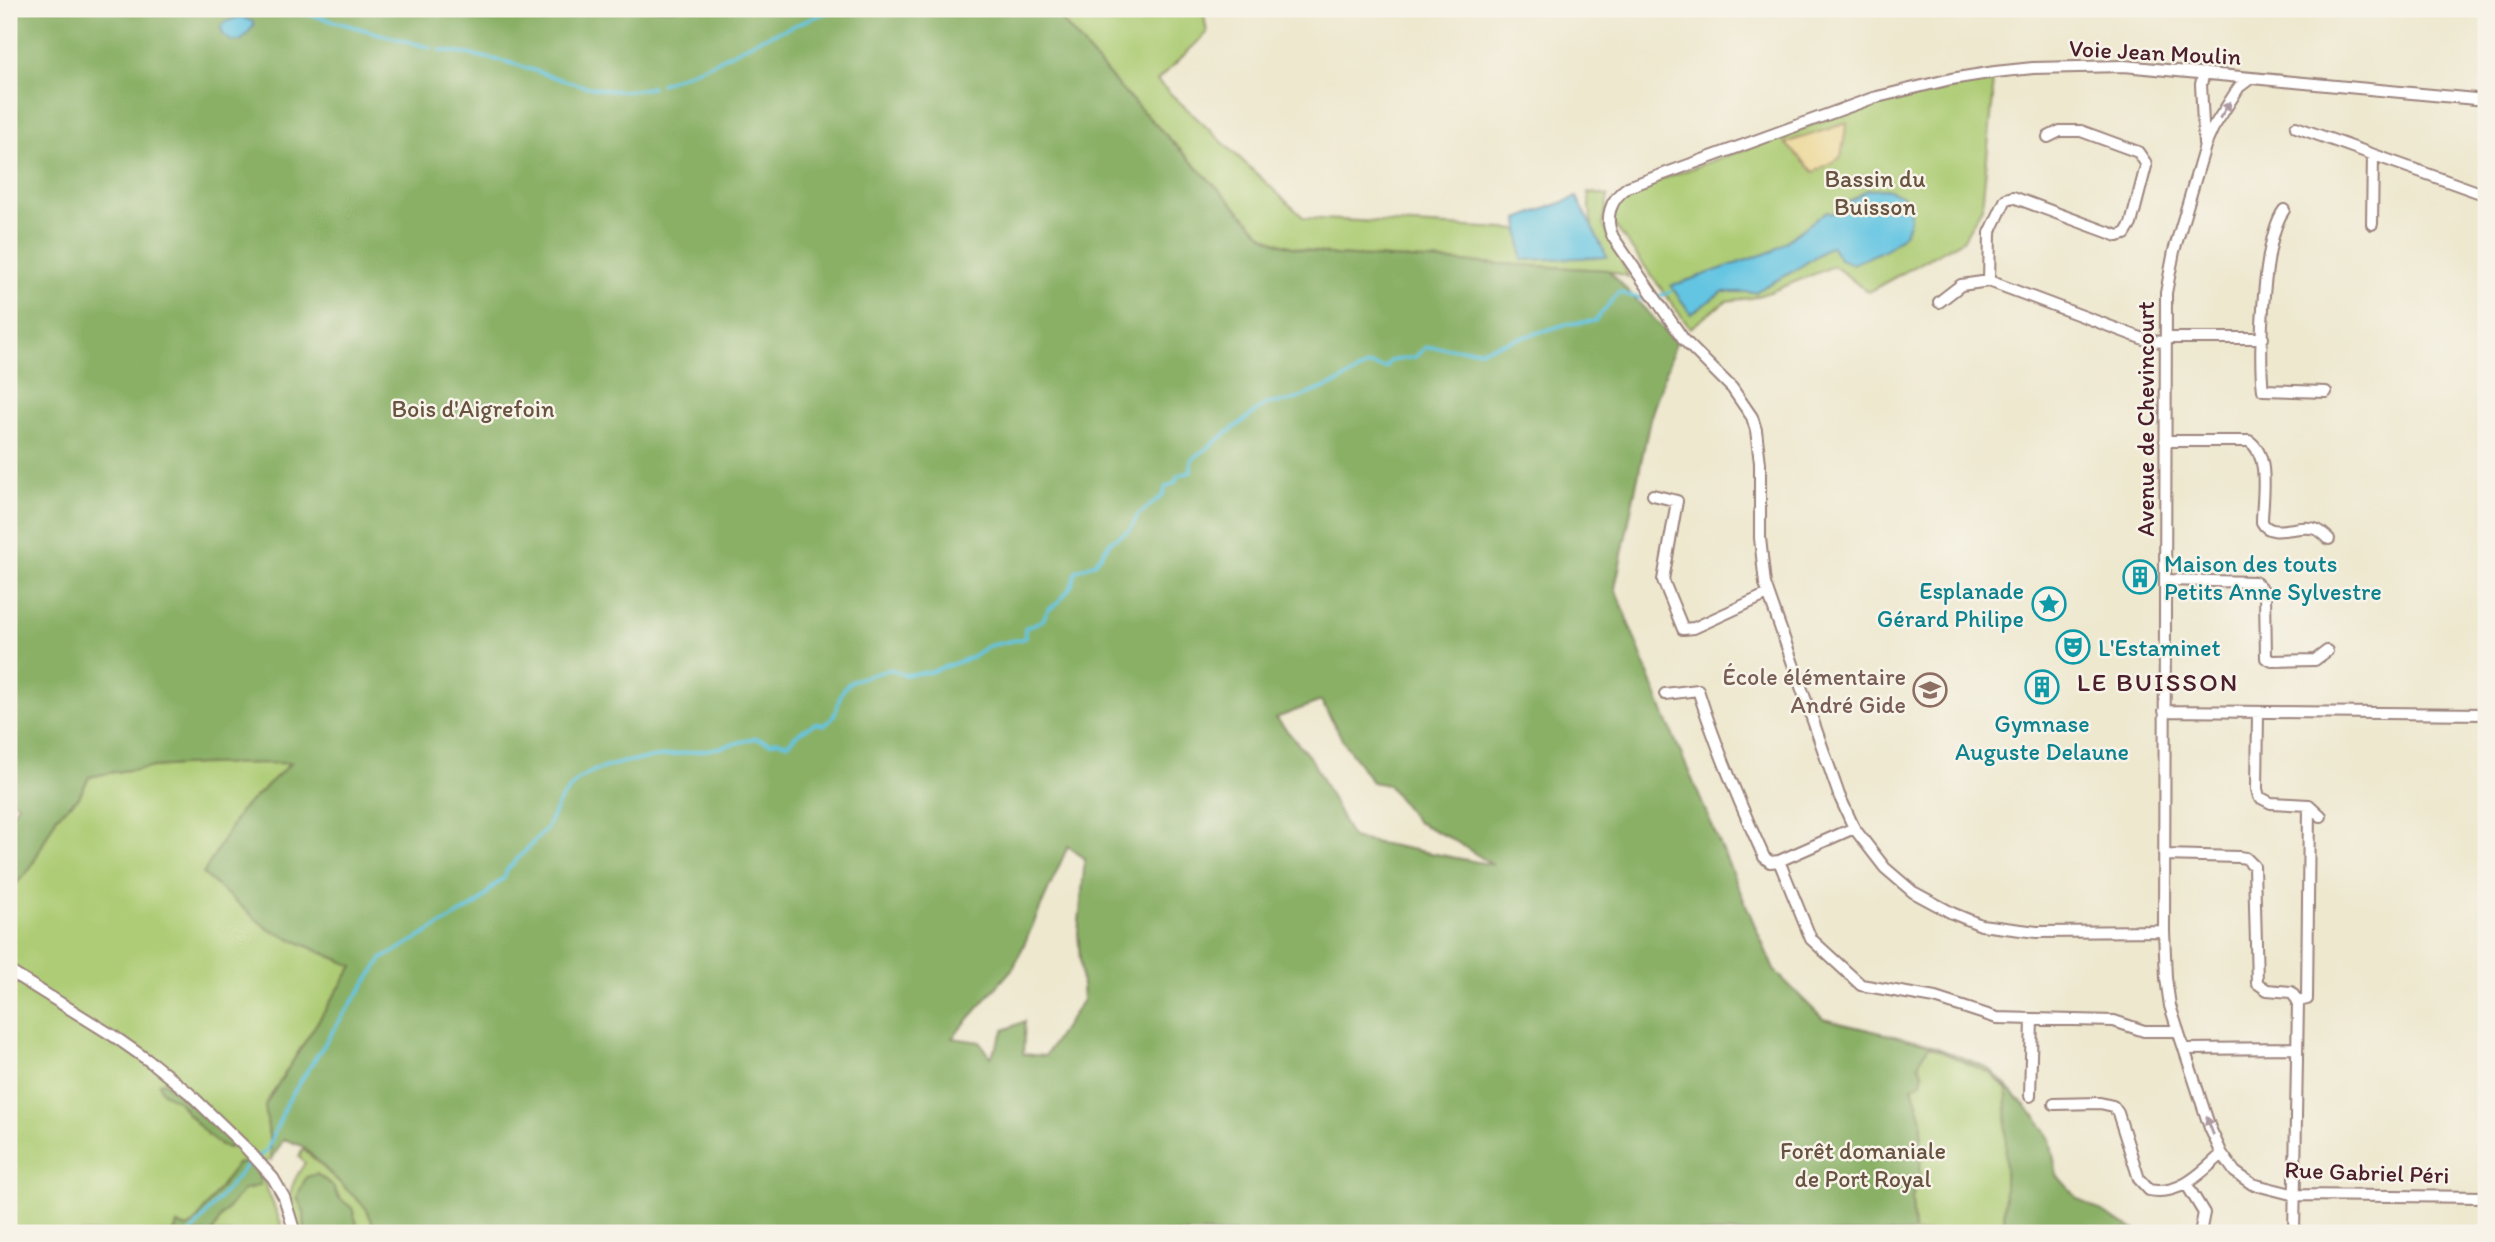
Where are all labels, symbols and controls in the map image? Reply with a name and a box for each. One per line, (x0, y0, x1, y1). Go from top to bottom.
street label: Voie Jean Moulin (2068, 33, 2242, 71)
one-way arrow (2218, 100, 2231, 119)
park label: Bassin du Buisson (1824, 164, 1926, 221)
street label: Avenue de Chevincourt (2131, 301, 2160, 537)
park label: Bois d'Aigrefoin (391, 394, 555, 423)
place label: Maison des touts Petits Anne Sylvestre (2164, 549, 2382, 606)
building icon: Maison des touts Petits Anne Sylvestre (2121, 558, 2159, 596)
place label: Esplanade Gérard Philipe (1877, 576, 2024, 633)
place icon: Esplanade Gérard Philipe (2030, 585, 2068, 623)
theatre icon: L'Estaminet (2054, 628, 2092, 666)
place label: L'Estaminet (2098, 633, 2220, 662)
place label: École élémentaire André Gide (1723, 662, 1906, 719)
district label: LE BUISSON (2077, 666, 2239, 698)
building icon: Gymnase Auguste Delaune (2023, 668, 2061, 706)
school or university icon: École élémentaire André Gide (1911, 671, 1949, 709)
place label: Gymnase Auguste Delaune (1955, 709, 2129, 766)
one-way arrow (2204, 1116, 2215, 1137)
park label: Forêt domaniale de Port Royal (1780, 1136, 1946, 1193)
street label: Rue Gabriel Péri (2284, 1155, 2450, 1189)

